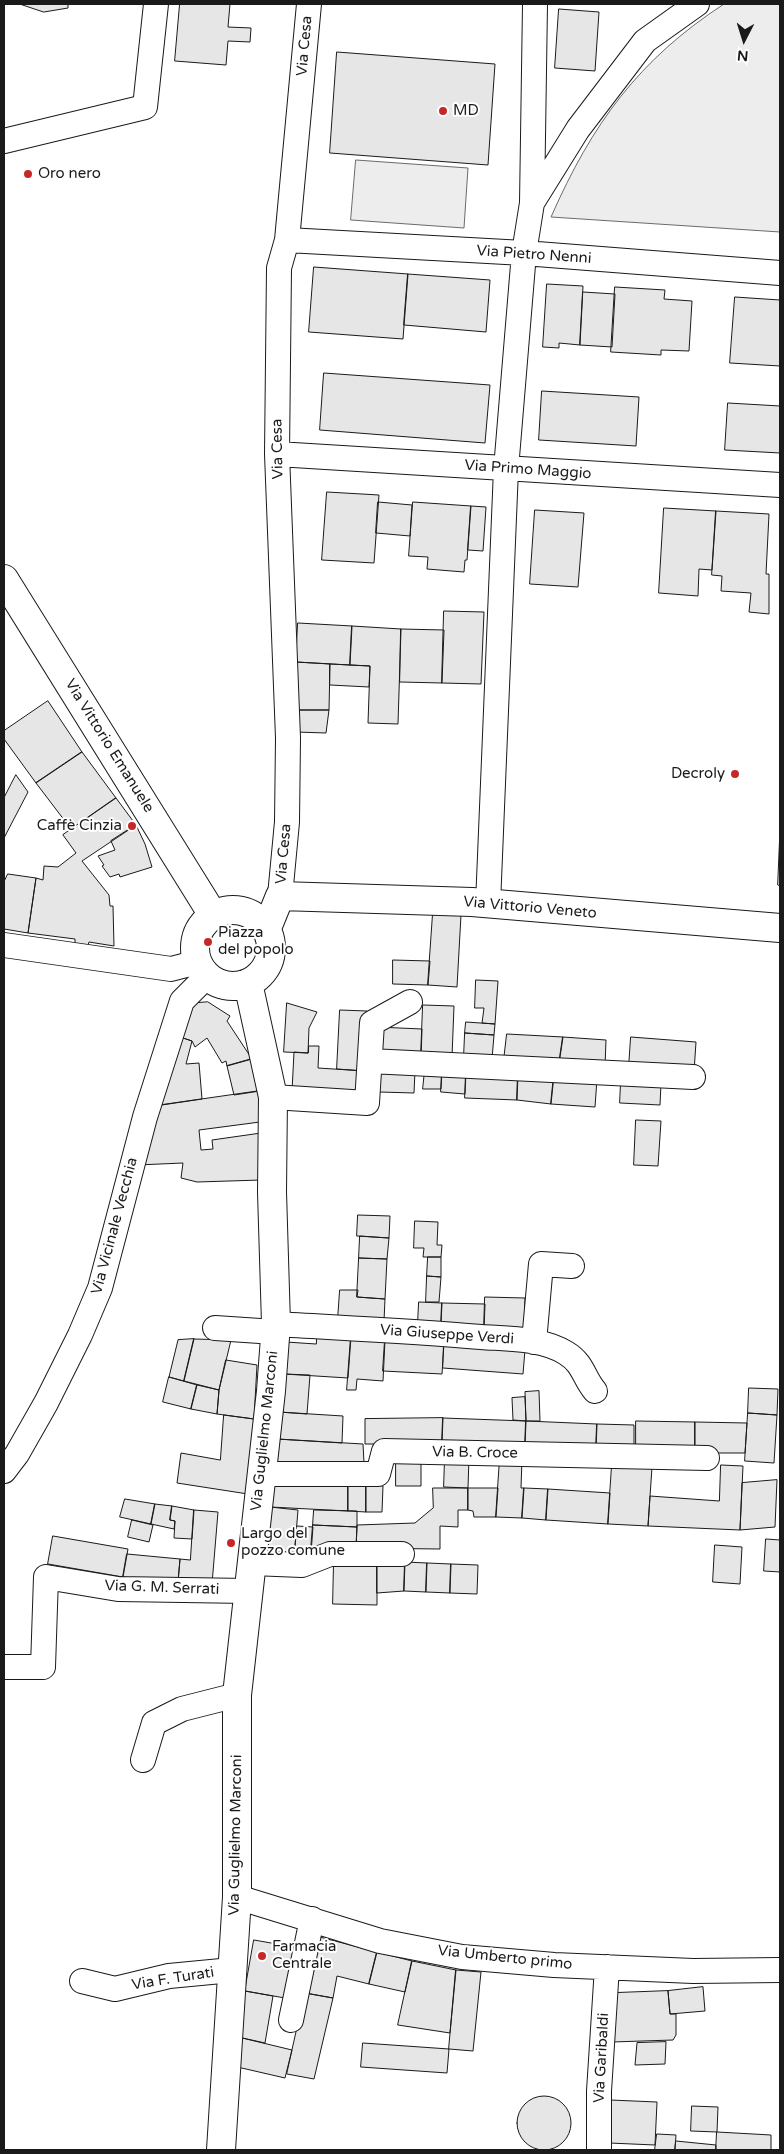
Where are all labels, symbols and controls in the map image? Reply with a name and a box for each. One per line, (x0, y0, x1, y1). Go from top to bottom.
street label: Via Cesa (293, 15, 317, 77)
north arrow (719, 15, 769, 65)
text: N (736, 46, 749, 64)
place label: MD (453, 102, 479, 120)
marker: MD (437, 105, 449, 117)
place label: Oro nero (38, 165, 101, 183)
marker: Oro nero (22, 168, 34, 180)
street label: Via Pietro Nenni (476, 242, 592, 268)
street label: Via Cesa (268, 419, 288, 479)
street label: Via Primo Maggio (464, 457, 592, 483)
street label: Via Vittorio Emanuele (61, 676, 157, 816)
place label: Decroly (671, 765, 725, 783)
marker: Decroly (729, 768, 741, 780)
place label: Caffè Cinzia (37, 817, 122, 835)
marker: Caffè Cinzia (126, 820, 138, 832)
street label: Via Cesa (272, 823, 296, 885)
street label: Via Vittorio Veneto (463, 893, 597, 923)
place label: Piazza del popolo (218, 924, 294, 959)
marker: Piazza del popolo (202, 936, 214, 948)
street label: Via Vicinale Vecchia (88, 1156, 142, 1296)
street label: Via Giuseppe Verdi (379, 1321, 515, 1349)
street label: Via Guglielmo Marconi (248, 1350, 282, 1512)
street label: Via B. Croce (432, 1443, 518, 1463)
place label: Largo del pozzo comune (241, 1525, 345, 1560)
marker: Largo del pozzo comune (225, 1537, 237, 1549)
street label: Via G. M. Serrati (104, 1577, 220, 1599)
street label: Via Guglielmo Marconi (226, 1754, 246, 1916)
place label: Farmacia Centrale (272, 1938, 337, 1973)
street label: Via Umberto primo (437, 1942, 573, 1974)
marker: Farmacia Centrale (256, 1950, 268, 1962)
street label: Via F. Turati (131, 1964, 215, 1994)
street label: Via Garibaldi (591, 2012, 613, 2104)

